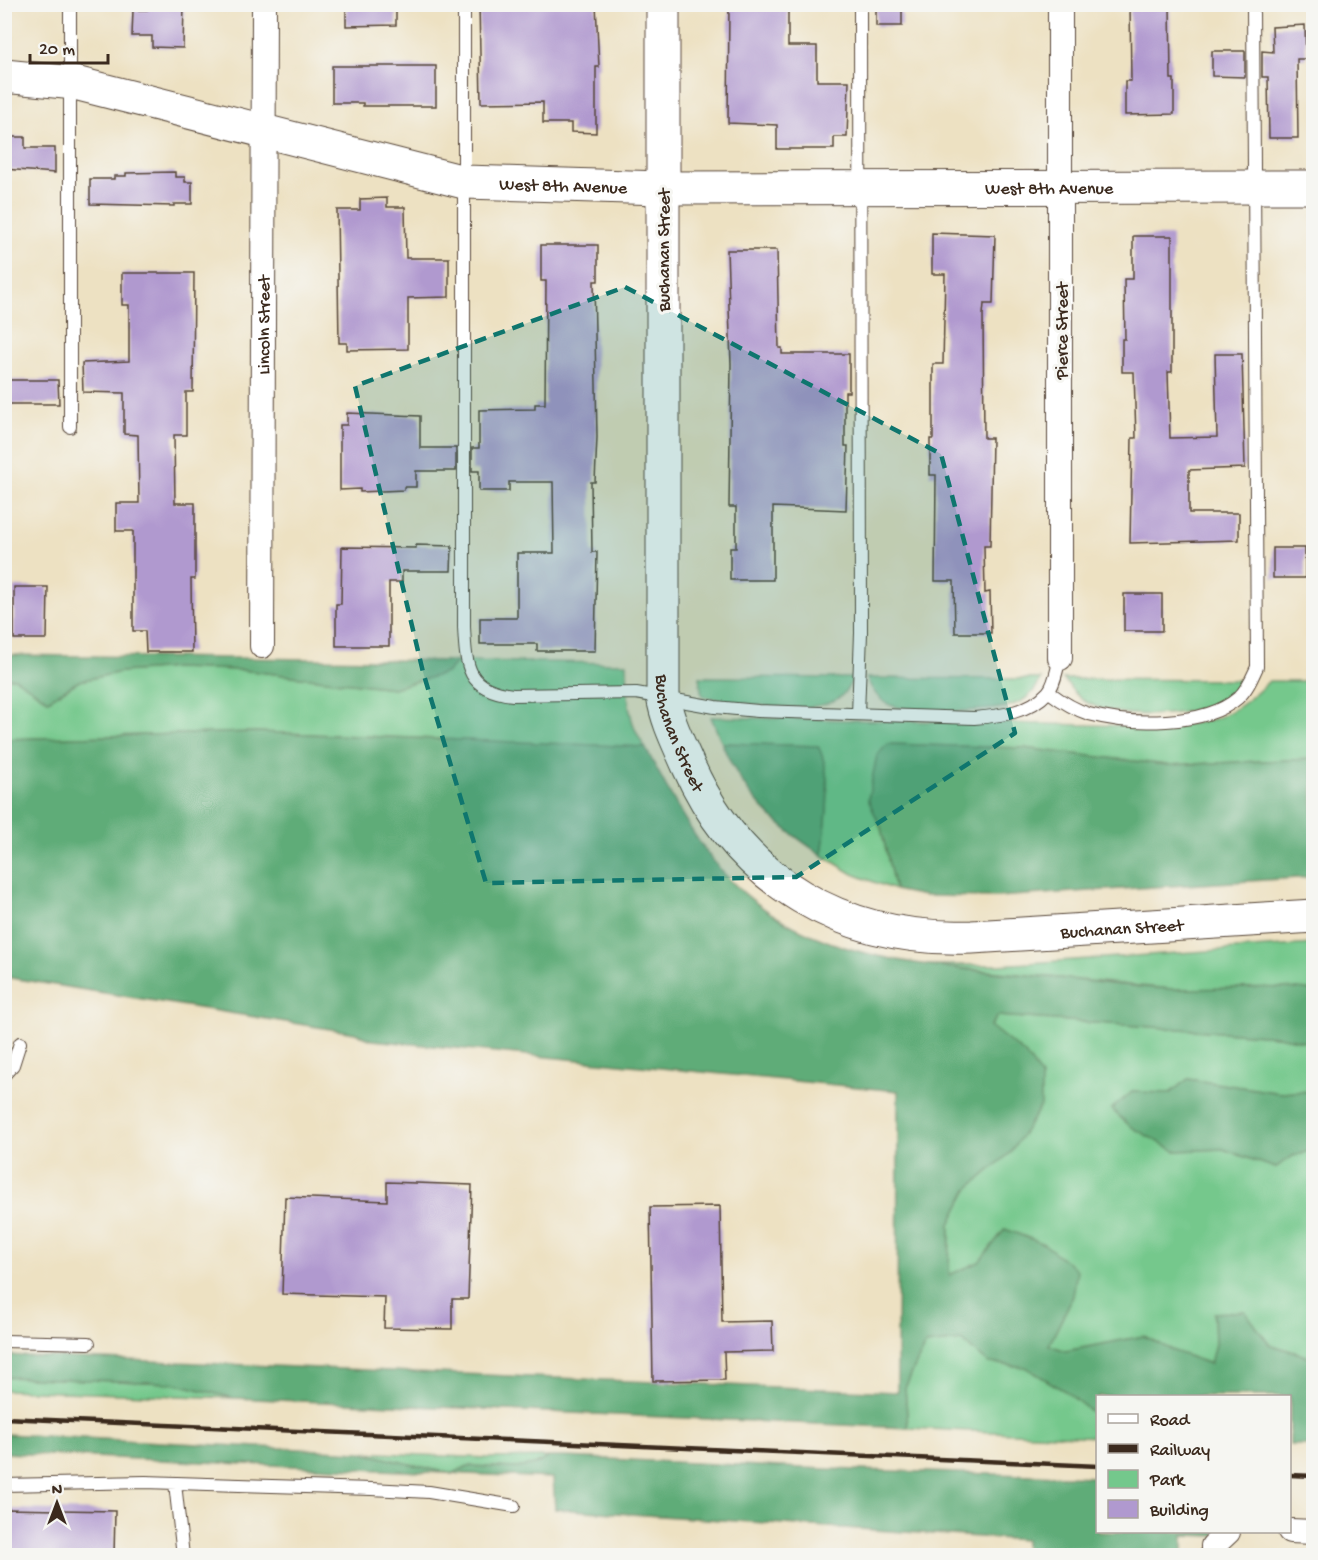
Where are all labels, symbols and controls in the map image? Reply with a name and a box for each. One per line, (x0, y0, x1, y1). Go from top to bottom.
scale bar (30, 27, 108, 65)
text: 20 m (39, 40, 75, 61)
street label: West 8th Avenue (499, 175, 628, 200)
street label: West 8th Avenue (985, 179, 1114, 201)
street label: Buchanan Street (655, 187, 676, 312)
street label: Lincoln Street (255, 274, 276, 375)
street label: Pierce Street (1053, 281, 1074, 381)
street label: Buchanan Street (650, 674, 708, 798)
street label: Buchanan Street (1059, 916, 1186, 945)
legend (1096, 1395, 1291, 1533)
text: Road (1150, 1411, 1191, 1432)
text: Railway (1150, 1441, 1210, 1462)
text: Park (1149, 1471, 1186, 1492)
north arrow (27, 1473, 87, 1533)
text: N (52, 1482, 63, 1501)
text: Building (1149, 1501, 1209, 1522)

